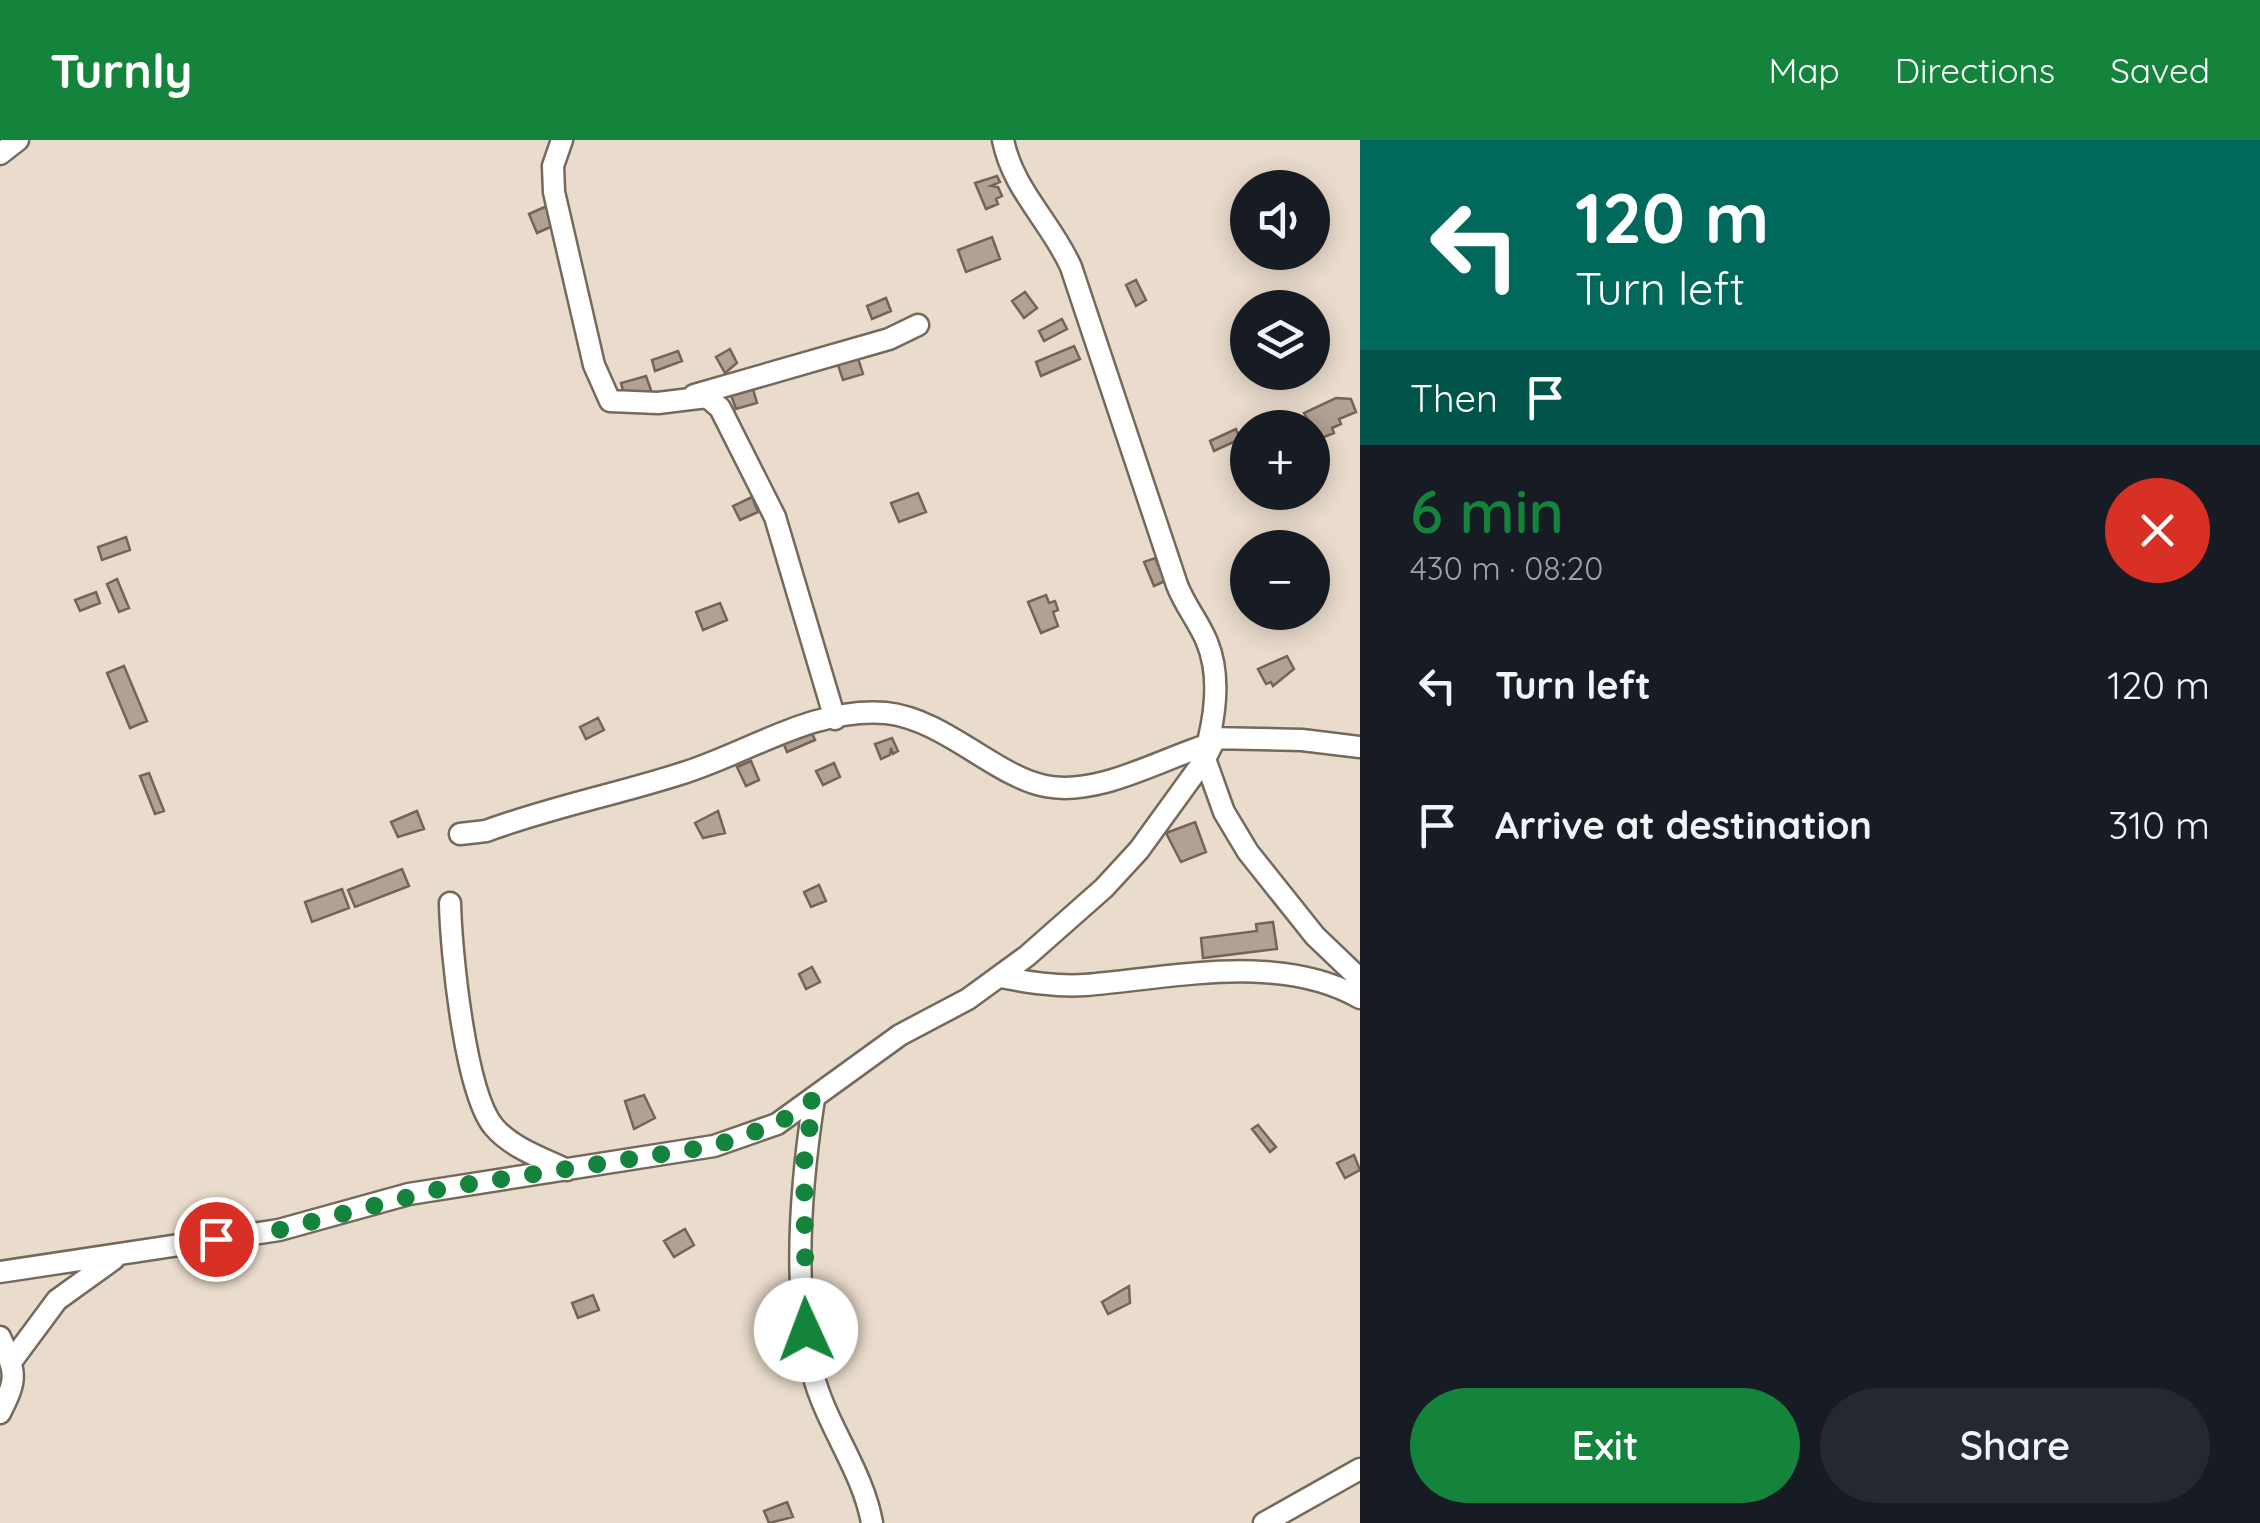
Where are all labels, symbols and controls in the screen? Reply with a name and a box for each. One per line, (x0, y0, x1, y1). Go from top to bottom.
text: Turnly (50, 40, 192, 100)
text: Map (1768, 48, 1840, 92)
text: Directions (1895, 48, 2055, 92)
text: Saved (2110, 48, 2210, 92)
map controls (1230, 170, 1330, 630)
button: sound (1230, 170, 1330, 270)
text: 120 m (1575, 173, 1769, 261)
icon: left (1410, 180, 1540, 310)
text: Turn left (1575, 260, 1745, 316)
button: layers (1230, 290, 1330, 390)
icon: arrive (1518, 370, 1573, 425)
text: Then (1410, 374, 1498, 422)
button: + (1230, 410, 1330, 510)
text: 6 min (1410, 473, 1564, 548)
button: close (2105, 478, 2210, 583)
button: − (1230, 530, 1330, 630)
text: 430 m · 08:20 (1410, 548, 1603, 588)
icon: left (1410, 658, 1465, 713)
text: Turn left (1495, 661, 1651, 709)
text: 120 m (2107, 661, 2210, 709)
icon: arrive (1410, 798, 1465, 853)
text: Arrive at destination (1495, 801, 1872, 849)
text: 310 m (2108, 801, 2210, 849)
pin (174, 1197, 259, 1282)
icon: arrive (189, 1212, 244, 1267)
position arrow (754, 1278, 858, 1382)
button: Exit (1410, 1388, 1800, 1503)
button: Share (1820, 1388, 2210, 1503)

